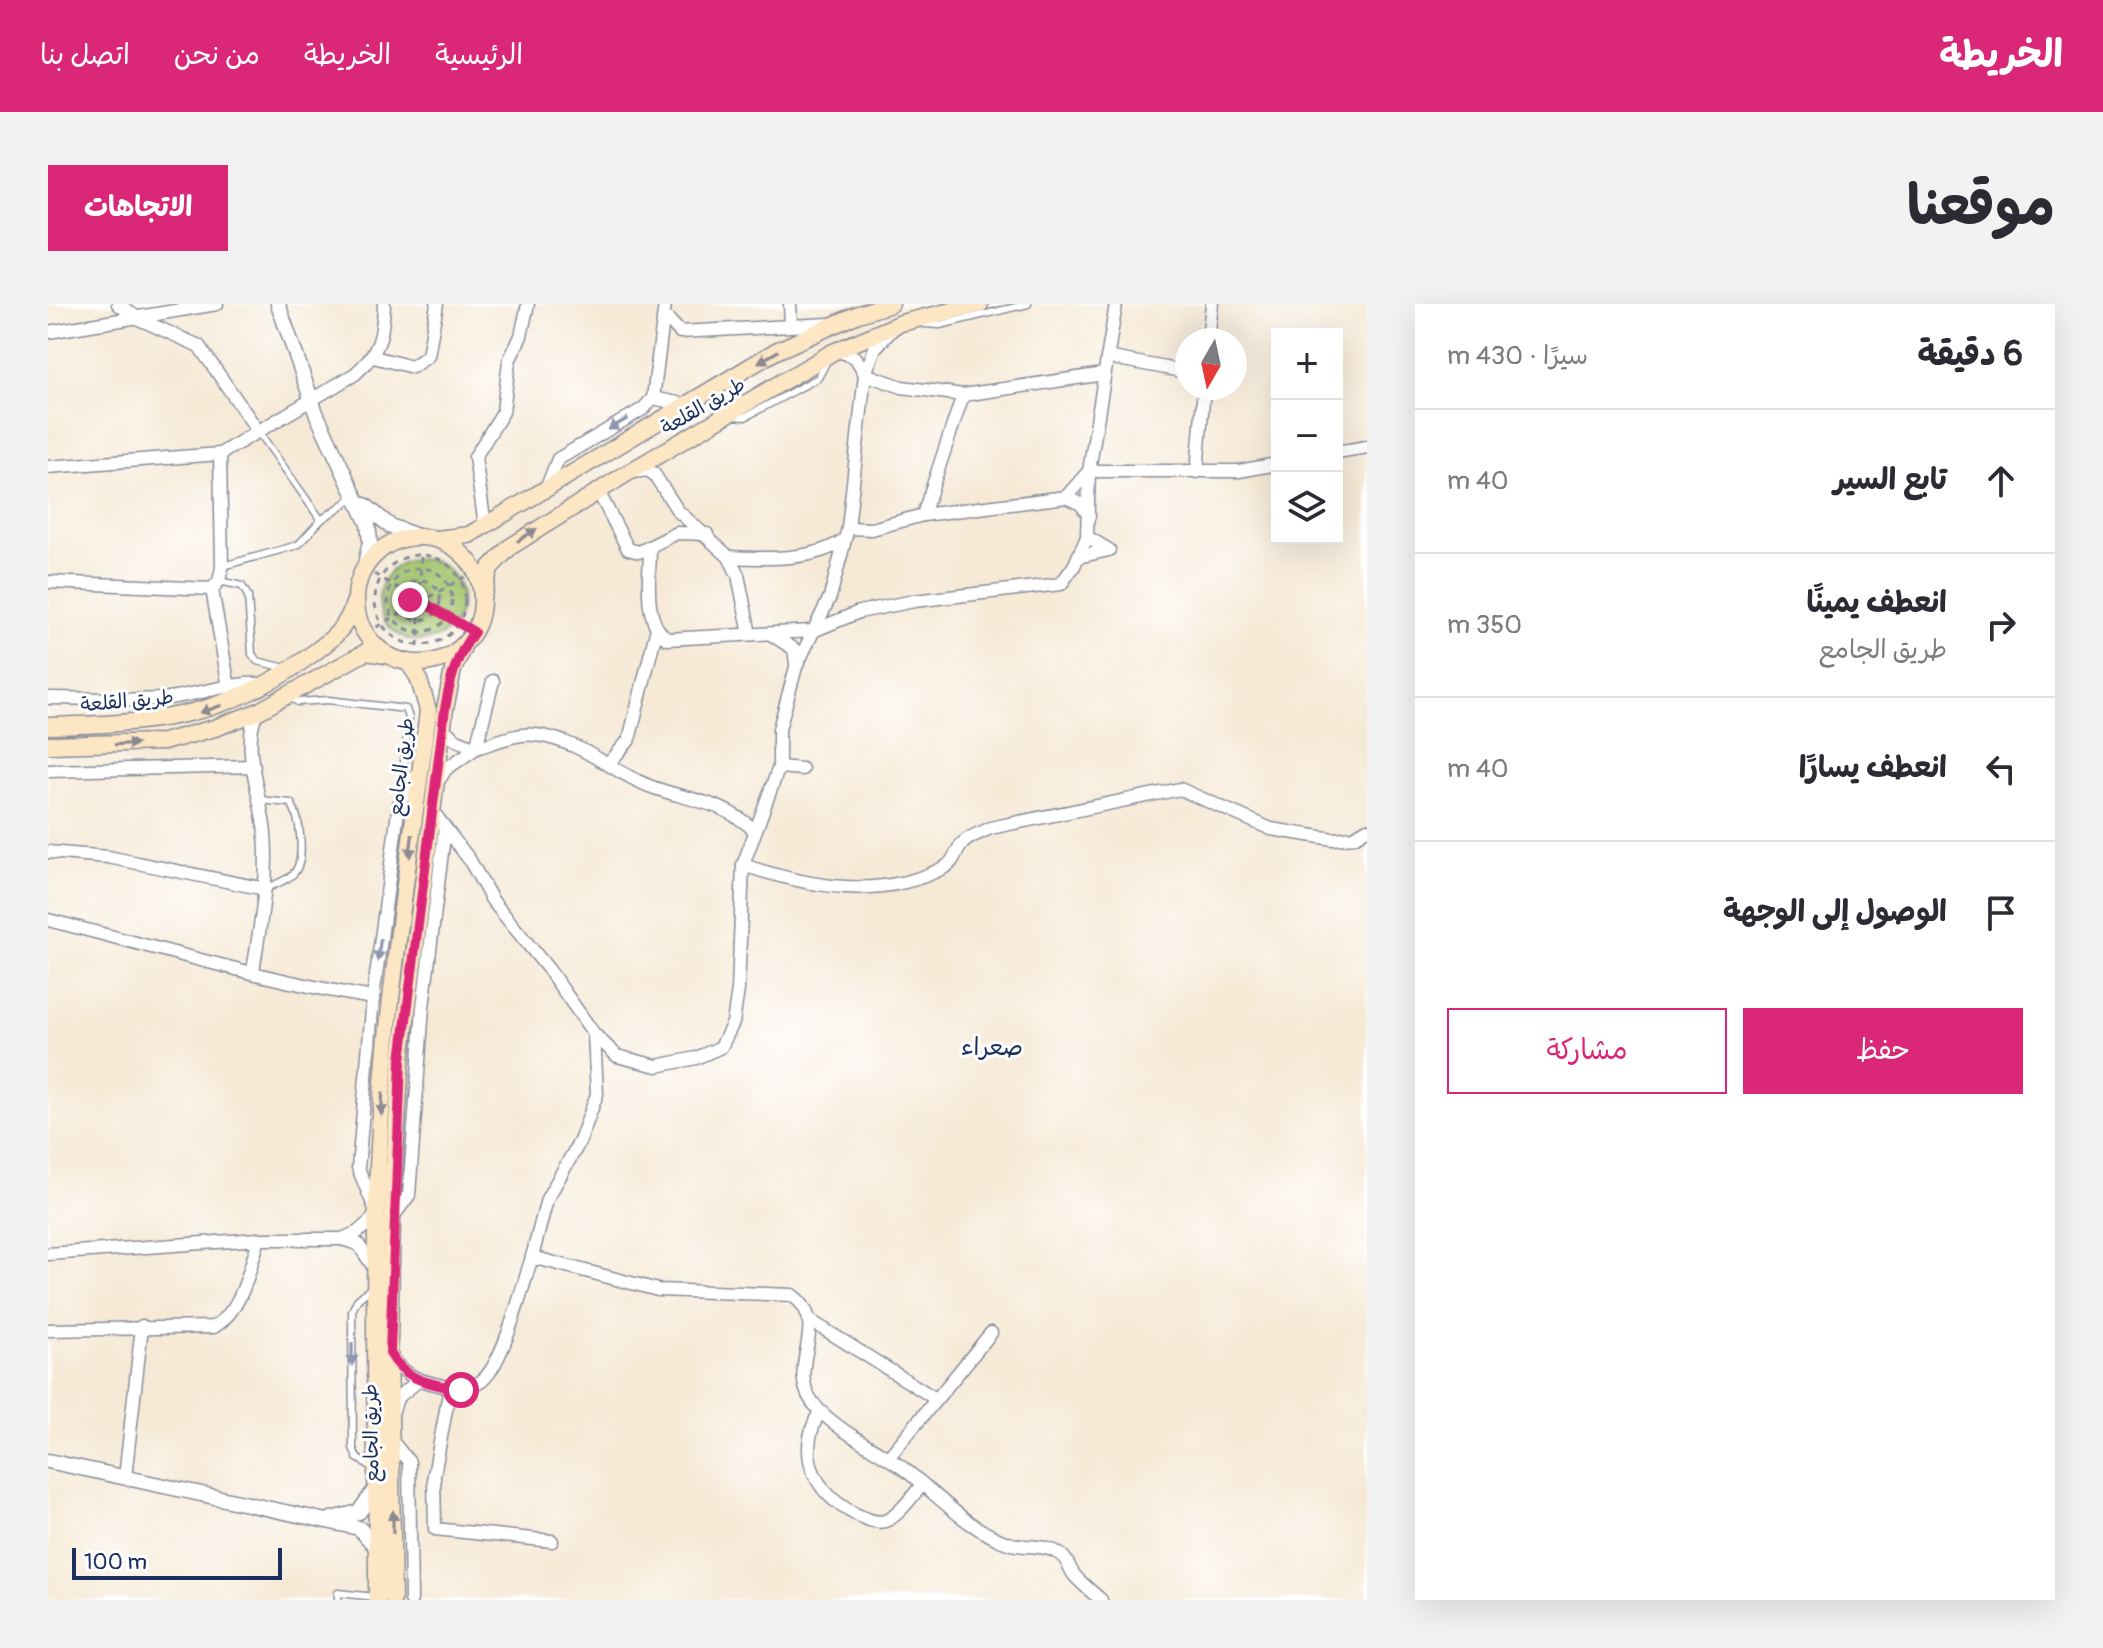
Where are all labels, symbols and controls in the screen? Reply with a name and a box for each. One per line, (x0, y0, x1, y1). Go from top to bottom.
text: الخريطة (1939, 31, 2063, 79)
text: اتصل بنا (40, 38, 130, 73)
text: من نحن (174, 38, 260, 73)
text: الخريطة (304, 38, 391, 73)
text: الرئيسية (435, 38, 523, 73)
button: الاتجاهات (48, 165, 228, 251)
text: موقعنا (1907, 172, 2055, 241)
north arrow (1175, 328, 1247, 400)
map controls (1271, 328, 1343, 544)
button: + (1271, 328, 1343, 400)
text: 6 دقيقة (1917, 333, 2023, 376)
text: سيرًا · 430 m (1447, 340, 1588, 372)
one-way arrow (757, 350, 779, 364)
street label: طريق القلعة (656, 372, 750, 440)
button: − (1271, 400, 1343, 472)
one-way arrow (607, 417, 629, 431)
icon: ahead (1979, 459, 2023, 503)
text: تابع السير (1834, 461, 1947, 498)
text: 40 m (1447, 465, 1509, 497)
button: layers (1271, 472, 1343, 544)
one-way arrow (517, 528, 538, 543)
route end (392, 582, 428, 618)
text: انعطف يمينًا (1807, 584, 1947, 621)
icon: right (1979, 603, 2023, 647)
text: 350 m (1447, 609, 1522, 641)
text: طريق الجامع (1818, 634, 1947, 666)
street label: طريق القلعة (79, 684, 175, 718)
one-way arrow (198, 703, 222, 715)
street label: طريق الجامع (383, 716, 421, 818)
one-way arrow (114, 737, 139, 750)
icon: left (1979, 747, 2023, 791)
text: انعطف يسارًا (1799, 749, 1947, 786)
text: 40 m (1447, 753, 1509, 785)
one-way arrow (404, 834, 417, 859)
icon: arrive (1979, 891, 2023, 935)
text: الوصول إلى الوجهة (1723, 893, 1947, 930)
one-way arrow (372, 938, 385, 963)
button: مشاركة (1447, 1008, 1727, 1094)
button: حفظ (1743, 1008, 2023, 1094)
district label: صعراء (961, 1033, 1023, 1062)
one-way arrow (375, 1092, 388, 1117)
one-way arrow (346, 1342, 359, 1367)
route start (443, 1372, 479, 1408)
street label: طريق الجامع (358, 1383, 386, 1483)
one-way arrow (387, 1509, 399, 1534)
scale bar (72, 1544, 282, 1580)
text: 100 m (84, 1548, 147, 1576)

